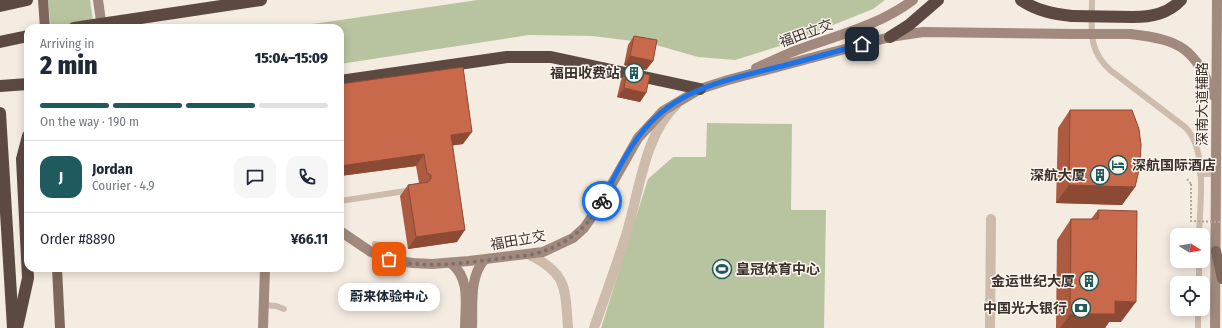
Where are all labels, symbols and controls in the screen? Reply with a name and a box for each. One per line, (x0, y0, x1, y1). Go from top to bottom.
street label: 福田立交 (777, 16, 835, 51)
pin (845, 27, 879, 61)
icon: home (851, 33, 873, 55)
text: Arriving in (40, 36, 94, 51)
text: 15:04–15:09 (255, 49, 328, 67)
text: 2 min (40, 50, 98, 81)
building icon: 福田收费站 (623, 62, 645, 84)
street label: 深南大道辅路 (1194, 62, 1211, 146)
place label: 福田收费站 (550, 65, 620, 82)
text: On the way · 190 m (40, 114, 139, 129)
hotel icon: 深航国际酒店 (1107, 154, 1129, 176)
button: chat (234, 156, 276, 198)
button: phone (286, 156, 328, 198)
place label: 深航国际酒店 (1132, 157, 1216, 174)
text: Jordan (92, 160, 133, 178)
building icon: 深航大厦 (1089, 164, 1111, 186)
place label: 深航大厦 (1030, 167, 1086, 184)
text: J (59, 168, 63, 186)
text: Courier · 4.9 (92, 178, 155, 193)
courier (582, 181, 622, 221)
icon: bike (591, 190, 613, 212)
street label: 福田立交 (489, 227, 547, 254)
north arrow (1170, 228, 1210, 268)
map controls (1170, 228, 1210, 316)
text: Order #8890 (40, 230, 115, 248)
text: ¥66.11 (291, 230, 328, 248)
pin (372, 242, 406, 276)
icon: bag (378, 248, 400, 270)
sports icon: 皇冠体育中心 (711, 258, 733, 280)
place label: 皇冠体育中心 (736, 261, 820, 278)
building icon: 金运世纪大厦 (1078, 270, 1100, 292)
place label: 金运世纪大厦 (991, 273, 1075, 290)
button: locate (1170, 276, 1210, 316)
callout: 蔚来体验中心 (338, 283, 440, 311)
text: 蔚来体验中心 (350, 289, 428, 304)
bank icon: 中国光大银行 (1070, 297, 1092, 319)
place label: 中国光大银行 (983, 300, 1067, 317)

